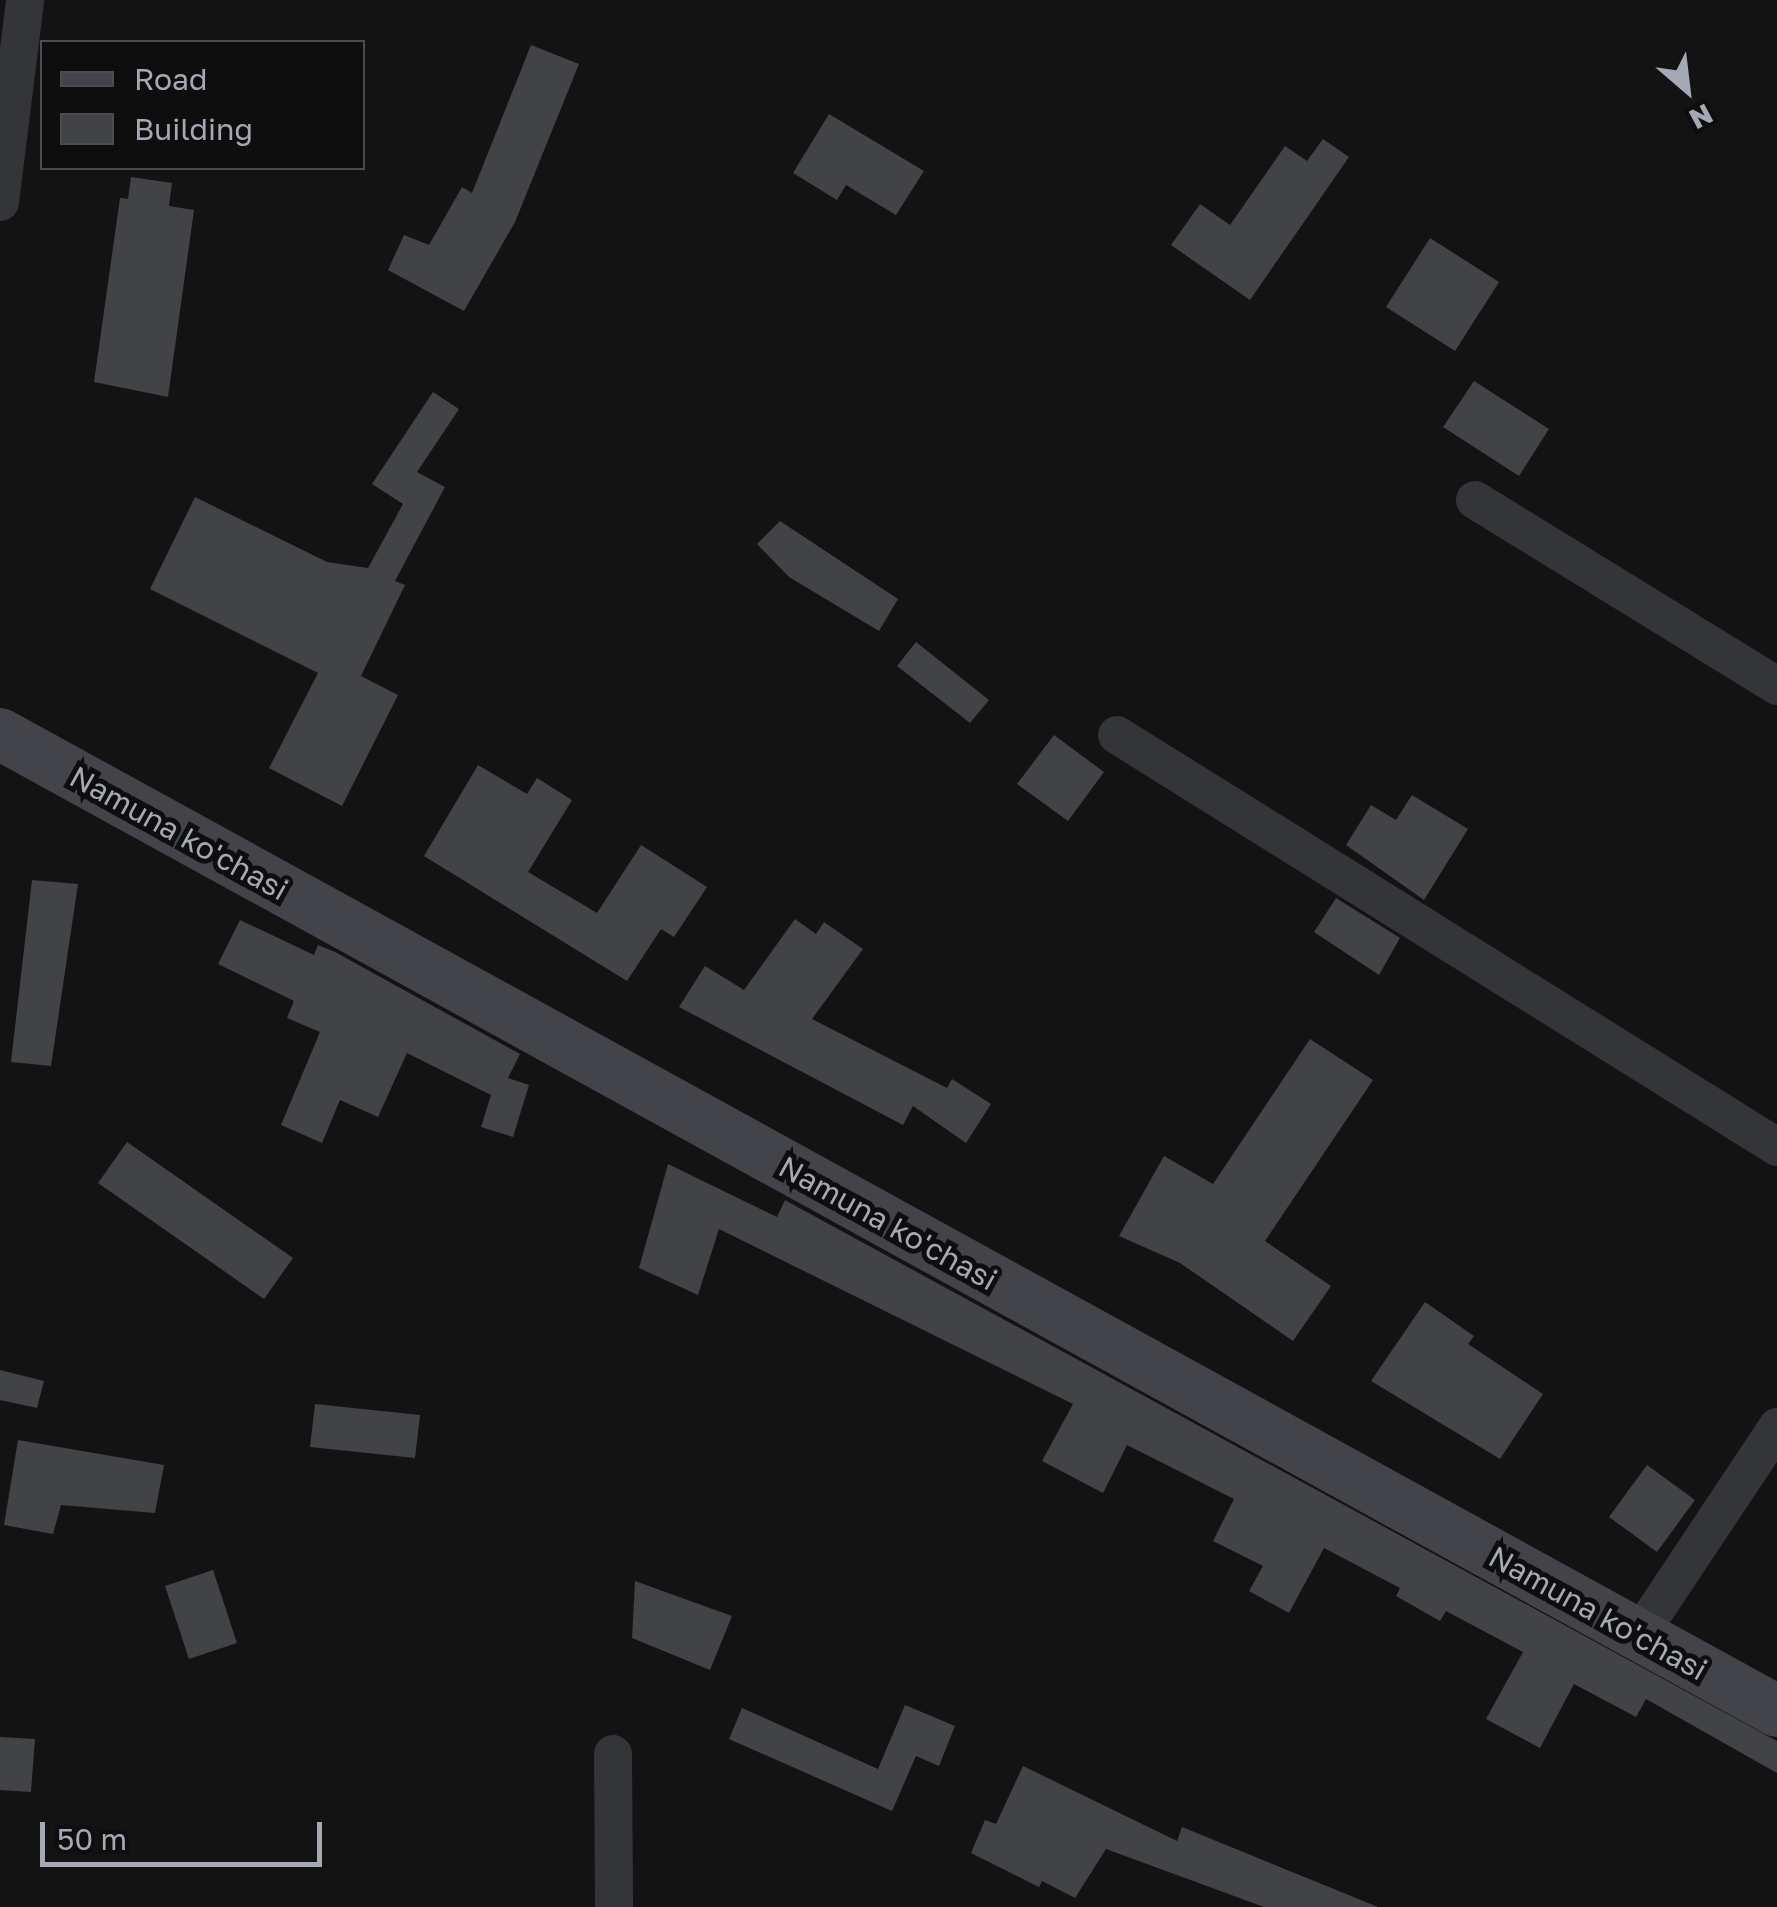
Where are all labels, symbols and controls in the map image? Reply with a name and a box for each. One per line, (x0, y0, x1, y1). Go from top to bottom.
legend (40, 40, 365, 170)
north arrow (1637, 40, 1737, 140)
text: Road (134, 61, 208, 97)
text: N (1684, 97, 1718, 136)
text: Building (134, 111, 253, 147)
street label: Namuna ko'chasi (64, 758, 294, 908)
street label: Namuna ko'chasi (773, 1148, 1003, 1298)
street label: Namuna ko'chasi (1483, 1538, 1713, 1688)
scale bar (45, 1802, 328, 1864)
text: 50 m (57, 1821, 127, 1857)

